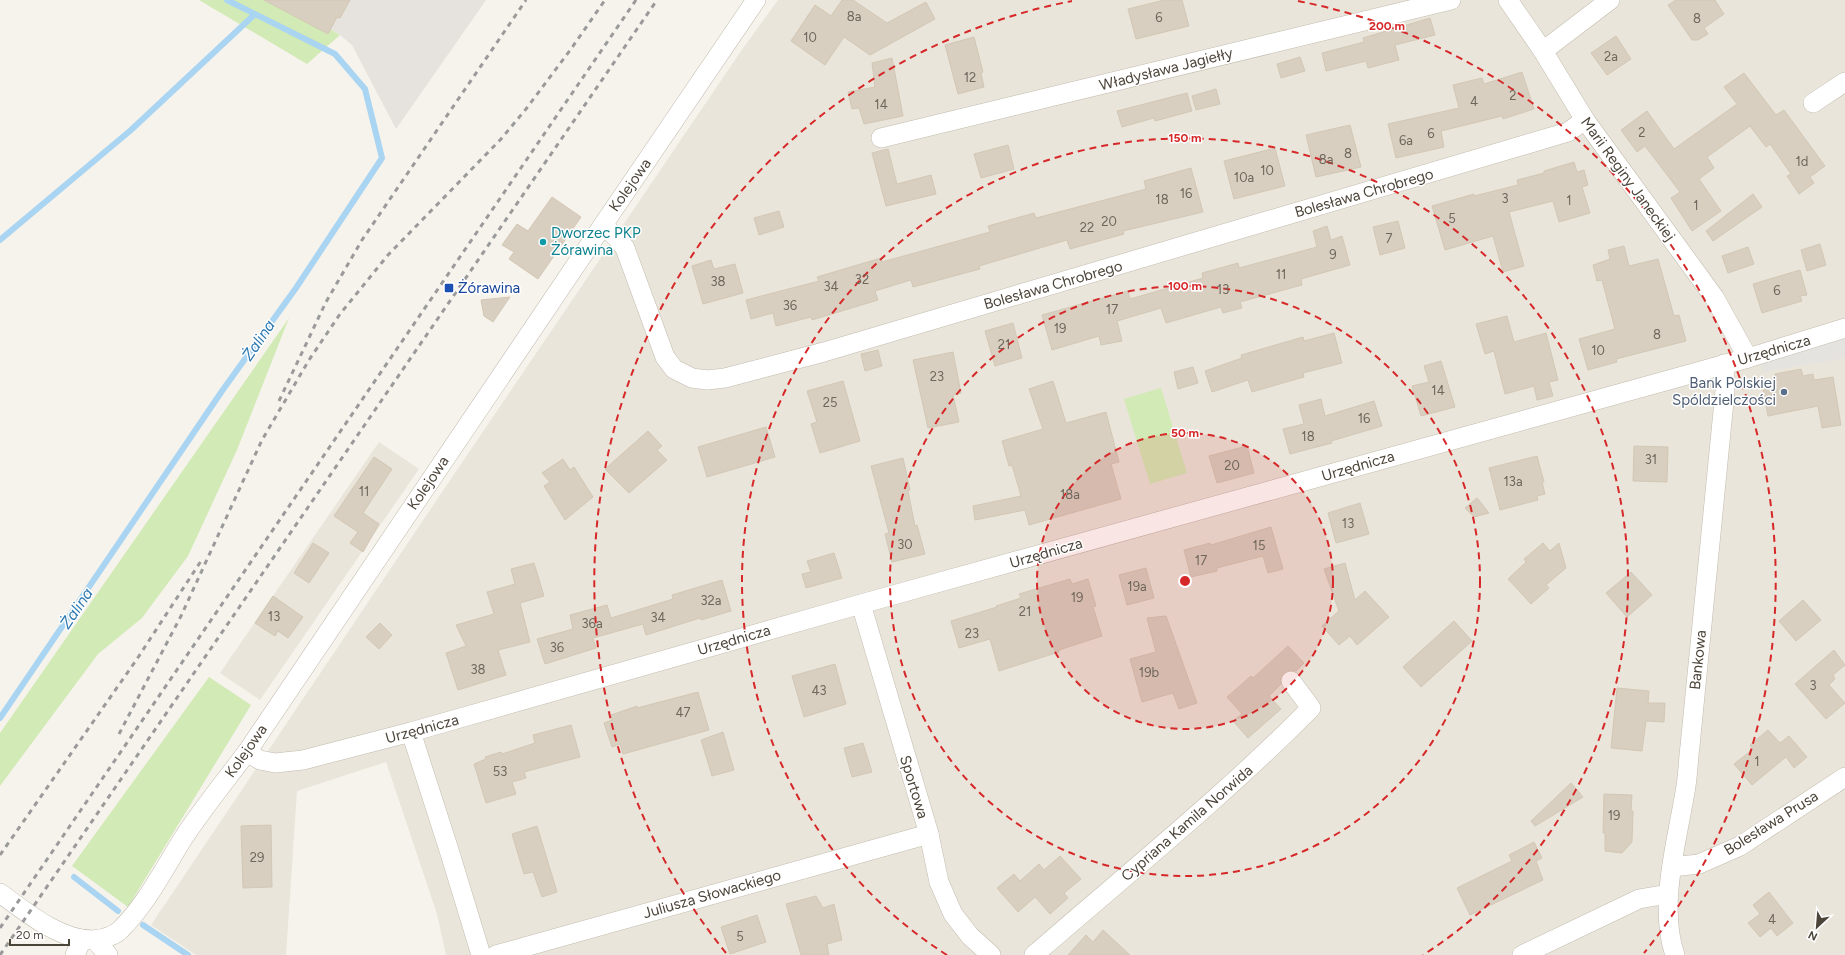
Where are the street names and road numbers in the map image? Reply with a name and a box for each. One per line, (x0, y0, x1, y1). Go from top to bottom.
street label: Władysława Jagiełły (1097, 44, 1235, 94)
street label: Marii Reginy Janeckiej (1577, 114, 1679, 244)
street label: Kolejowa (605, 155, 655, 215)
street label: Bolesława Chrobrego (1293, 164, 1436, 221)
street label: Bolesława Chrobrego (982, 256, 1125, 313)
street label: Urzędnicza (1735, 331, 1813, 369)
street label: Urzędnicza (1319, 447, 1397, 485)
street label: Kolejowa (403, 453, 453, 513)
street label: Urzędnicza (1007, 534, 1085, 572)
street label: Urzędnicza (695, 621, 773, 659)
street label: Bankowa (1686, 629, 1710, 691)
street label: Urzędnicza (383, 711, 461, 747)
street label: Kolejowa (221, 721, 271, 781)
street label: Sportowa (896, 753, 932, 821)
street label: Cypriana Kamila Norwida (1118, 761, 1256, 885)
street label: Bolesława Prusa (1721, 787, 1821, 859)
street label: Juliusza Słowackiego (641, 866, 783, 922)

